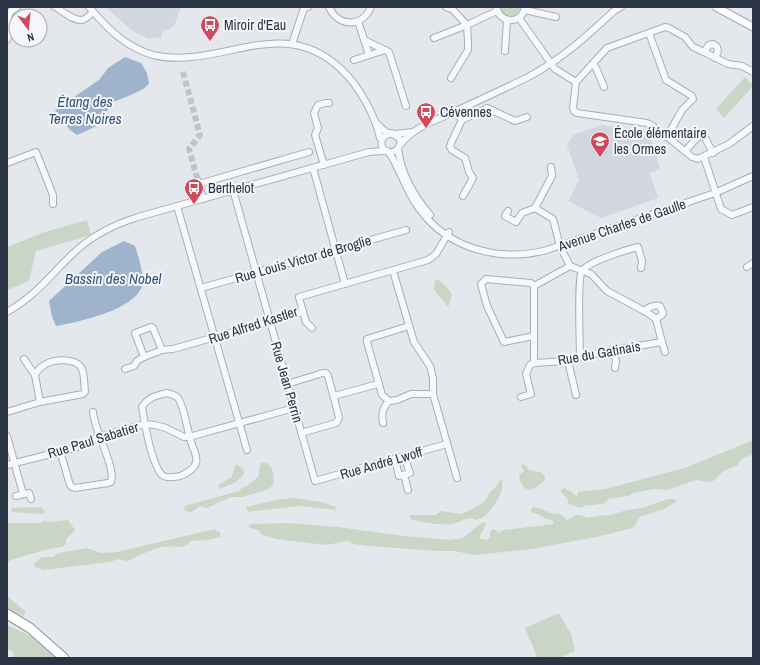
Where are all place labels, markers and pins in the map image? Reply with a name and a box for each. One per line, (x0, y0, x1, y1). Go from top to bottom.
bus stop icon: Miroir d'Eau (199, 14, 221, 42)
place label: Miroir d'Eau (224, 16, 286, 34)
bus stop icon: Cévennes (415, 101, 437, 129)
place label: Cévennes (440, 103, 492, 121)
place label: École élémentaire les Ormes (614, 124, 707, 158)
school or university icon: École élémentaire les Ormes (589, 130, 611, 158)
bus stop icon: Berthelot (183, 177, 205, 205)
place label: Berthelot (208, 179, 254, 197)

